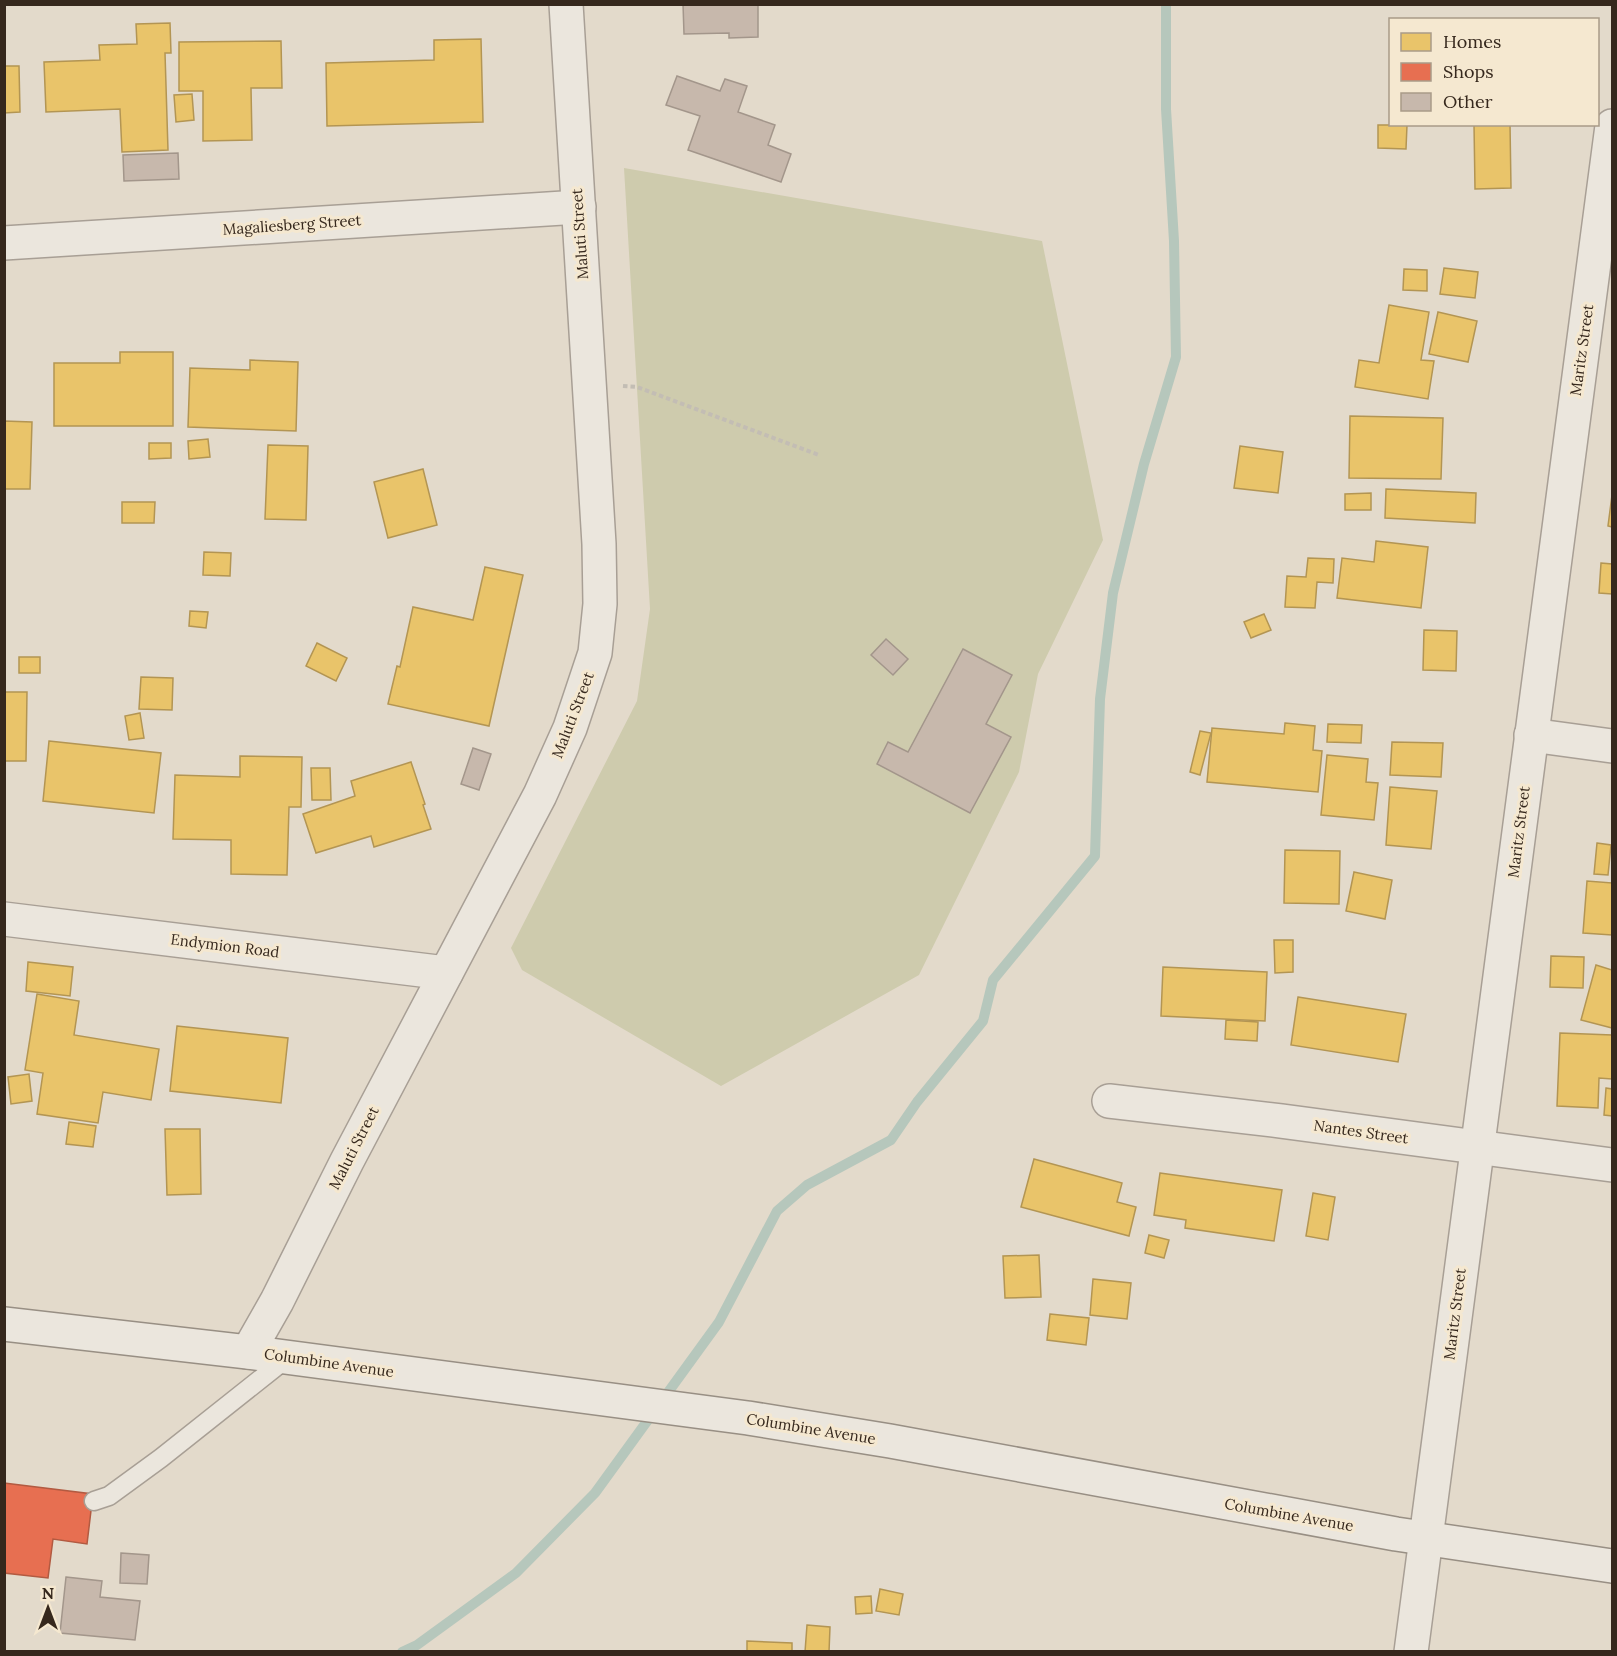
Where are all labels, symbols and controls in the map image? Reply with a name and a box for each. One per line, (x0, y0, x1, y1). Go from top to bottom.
legend (1389, 18, 1599, 126)
text: Homes (1443, 30, 1501, 53)
text: Shops (1443, 60, 1494, 83)
text: Other (1443, 90, 1493, 113)
street label: Maluti Street (567, 188, 592, 280)
street label: Magaliesberg Street (222, 210, 362, 239)
street label: Maritz Street (1566, 303, 1597, 397)
street label: Maluti Street (547, 669, 598, 761)
street label: Maritz Street (1503, 785, 1534, 879)
street label: Endymion Road (170, 929, 281, 962)
street label: Maluti Street (324, 1103, 383, 1193)
street label: Nantes Street (1313, 1115, 1410, 1148)
street label: Maritz Street (1439, 1267, 1470, 1361)
street label: Columbine Avenue (263, 1344, 395, 1381)
street label: Columbine Avenue (745, 1409, 877, 1448)
street label: Columbine Avenue (1223, 1494, 1355, 1535)
north arrow (18, 1578, 78, 1638)
text: N (42, 1583, 54, 1603)

